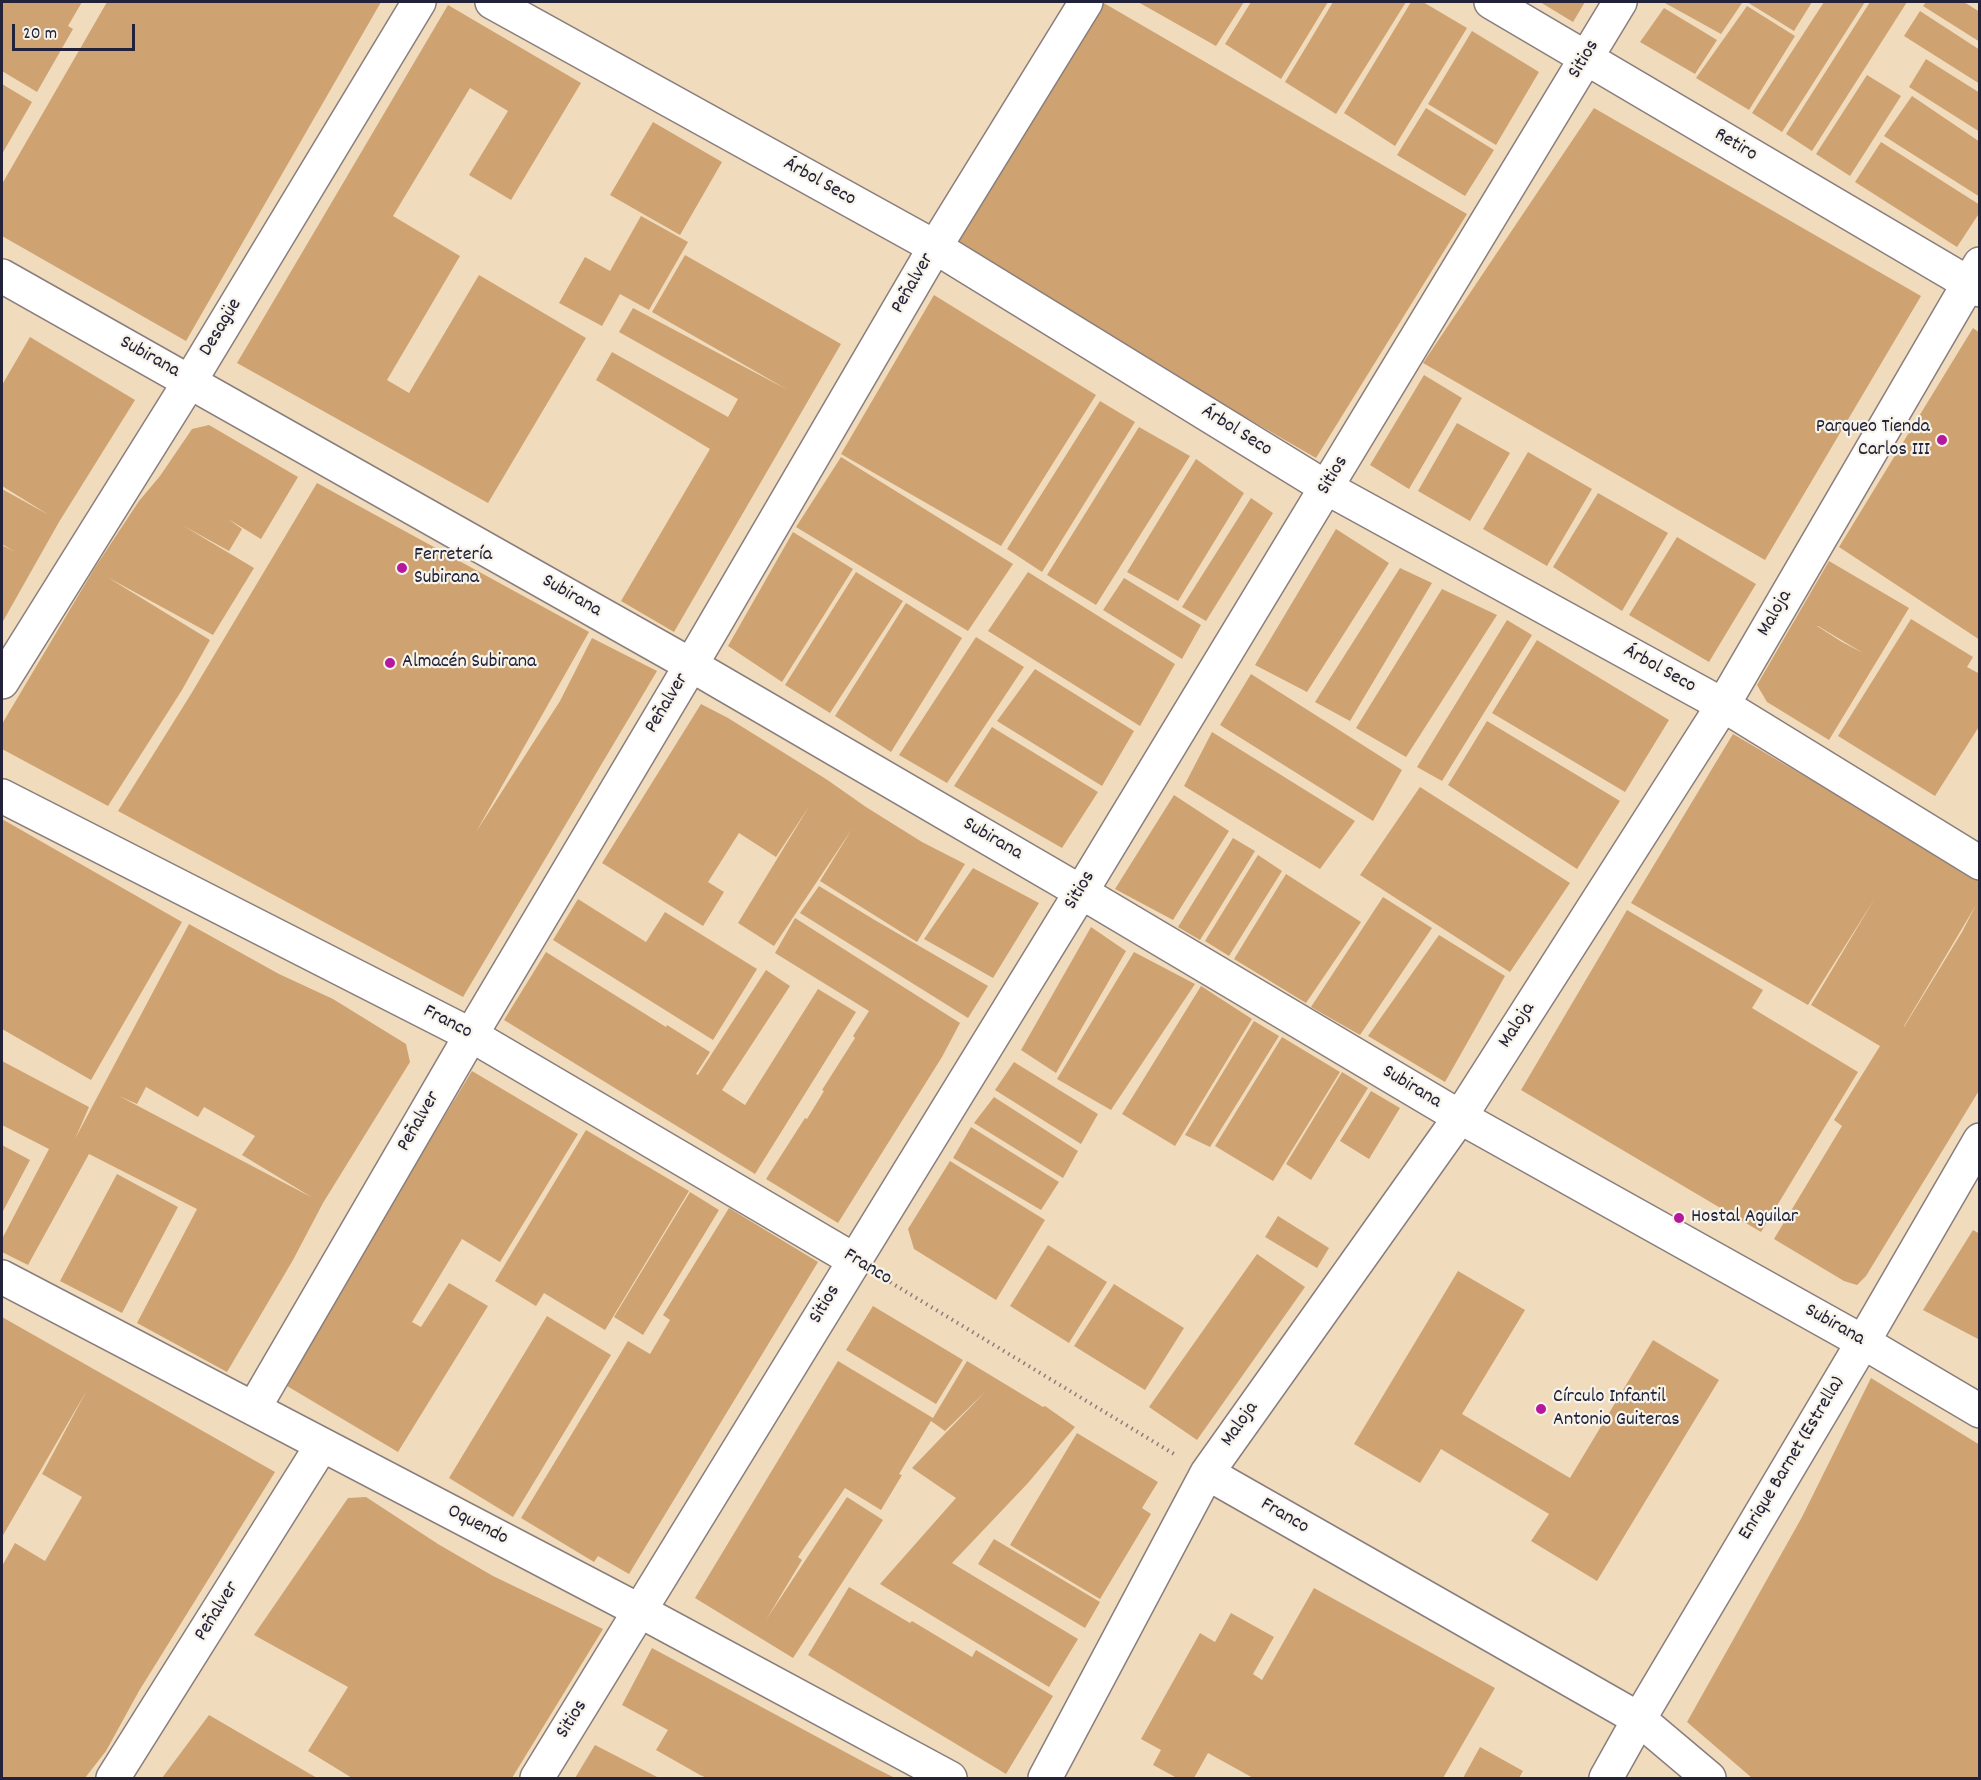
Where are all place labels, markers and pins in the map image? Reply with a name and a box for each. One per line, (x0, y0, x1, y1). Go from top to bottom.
place label: Parqueo Tienda Carlos III (1816, 416, 1930, 463)
marker: Parqueo Tienda Carlos III (1935, 433, 1949, 447)
place label: Ferretería Subirana (414, 544, 492, 591)
marker: Ferretería Subirana (395, 561, 409, 575)
place label: Almacén Subirana (402, 651, 536, 675)
marker: Almacén Subirana (383, 656, 397, 670)
place label: Hostal Aguilar (1691, 1206, 1798, 1230)
marker: Hostal Aguilar (1672, 1211, 1686, 1225)
place label: Círculo Infantil Antonio Guiteras (1553, 1386, 1680, 1433)
marker: Círculo Infantil Antonio Guiteras (1534, 1402, 1548, 1416)

